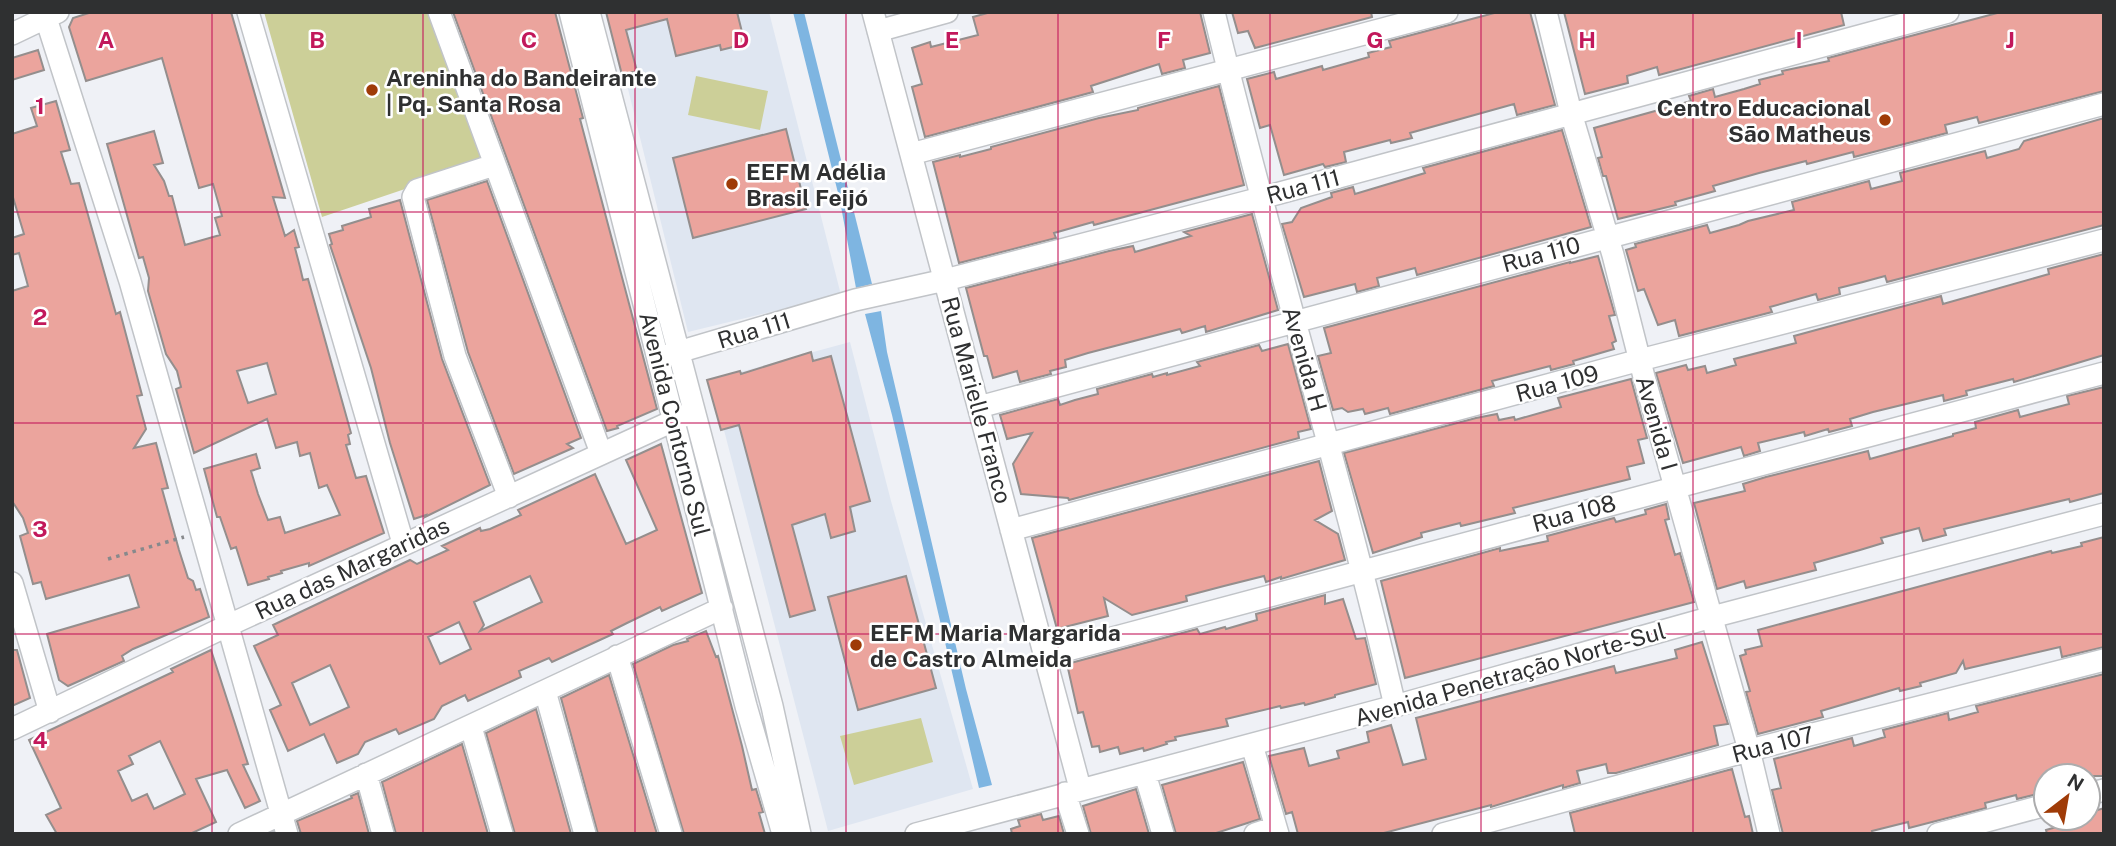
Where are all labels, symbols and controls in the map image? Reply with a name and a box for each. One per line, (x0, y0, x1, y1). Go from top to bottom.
text: A (98, 26, 115, 53)
text: B (309, 26, 325, 53)
text: C (521, 26, 537, 53)
text: D (733, 26, 749, 53)
text: E (945, 26, 959, 53)
text: F (1157, 26, 1171, 53)
text: G (1366, 26, 1384, 53)
text: H (1578, 26, 1596, 53)
text: I (1795, 26, 1803, 53)
text: J (2005, 26, 2015, 53)
place label: Areninha do Bandeirante | Pq. Santa Rosa (386, 64, 657, 117)
marker: Areninha do Bandeirante | Pq. Santa Rosa (364, 82, 380, 98)
text: 1 (35, 92, 45, 119)
place label: Centro Educacional São Matheus (1657, 94, 1871, 147)
marker: Centro Educacional São Matheus (1877, 112, 1893, 128)
place label: EEFM Adélia Brasil Feijó (746, 158, 886, 211)
street label: Rua 111 (1263, 163, 1343, 209)
marker: EEFM Adélia Brasil Feijó (724, 176, 740, 192)
street label: Rua 110 (1499, 231, 1583, 277)
street label: Rua Marielle Franco (936, 294, 1018, 506)
text: 2 (33, 303, 47, 330)
street label: Avenida H (1277, 303, 1333, 415)
street label: Rua 111 (714, 306, 794, 354)
street label: Avenida Contorno Sul (634, 309, 716, 539)
street label: Rua 109 (1513, 359, 1601, 407)
street label: Avenida I (1631, 373, 1683, 473)
street label: Rua 108 (1529, 489, 1619, 537)
street label: Rua das Margaridas (251, 511, 453, 625)
text: 3 (32, 515, 48, 542)
street label: Avenida Penetração Norte-Sul (1351, 617, 1669, 731)
place label: EEFM Maria Margarida de Castro Almeida (870, 619, 1121, 672)
marker: EEFM Maria Margarida de Castro Almeida (848, 637, 864, 653)
street label: Rua 107 (1729, 720, 1817, 768)
text: 4 (32, 726, 48, 753)
north arrow (2032, 762, 2102, 832)
text: N (2064, 769, 2088, 796)

